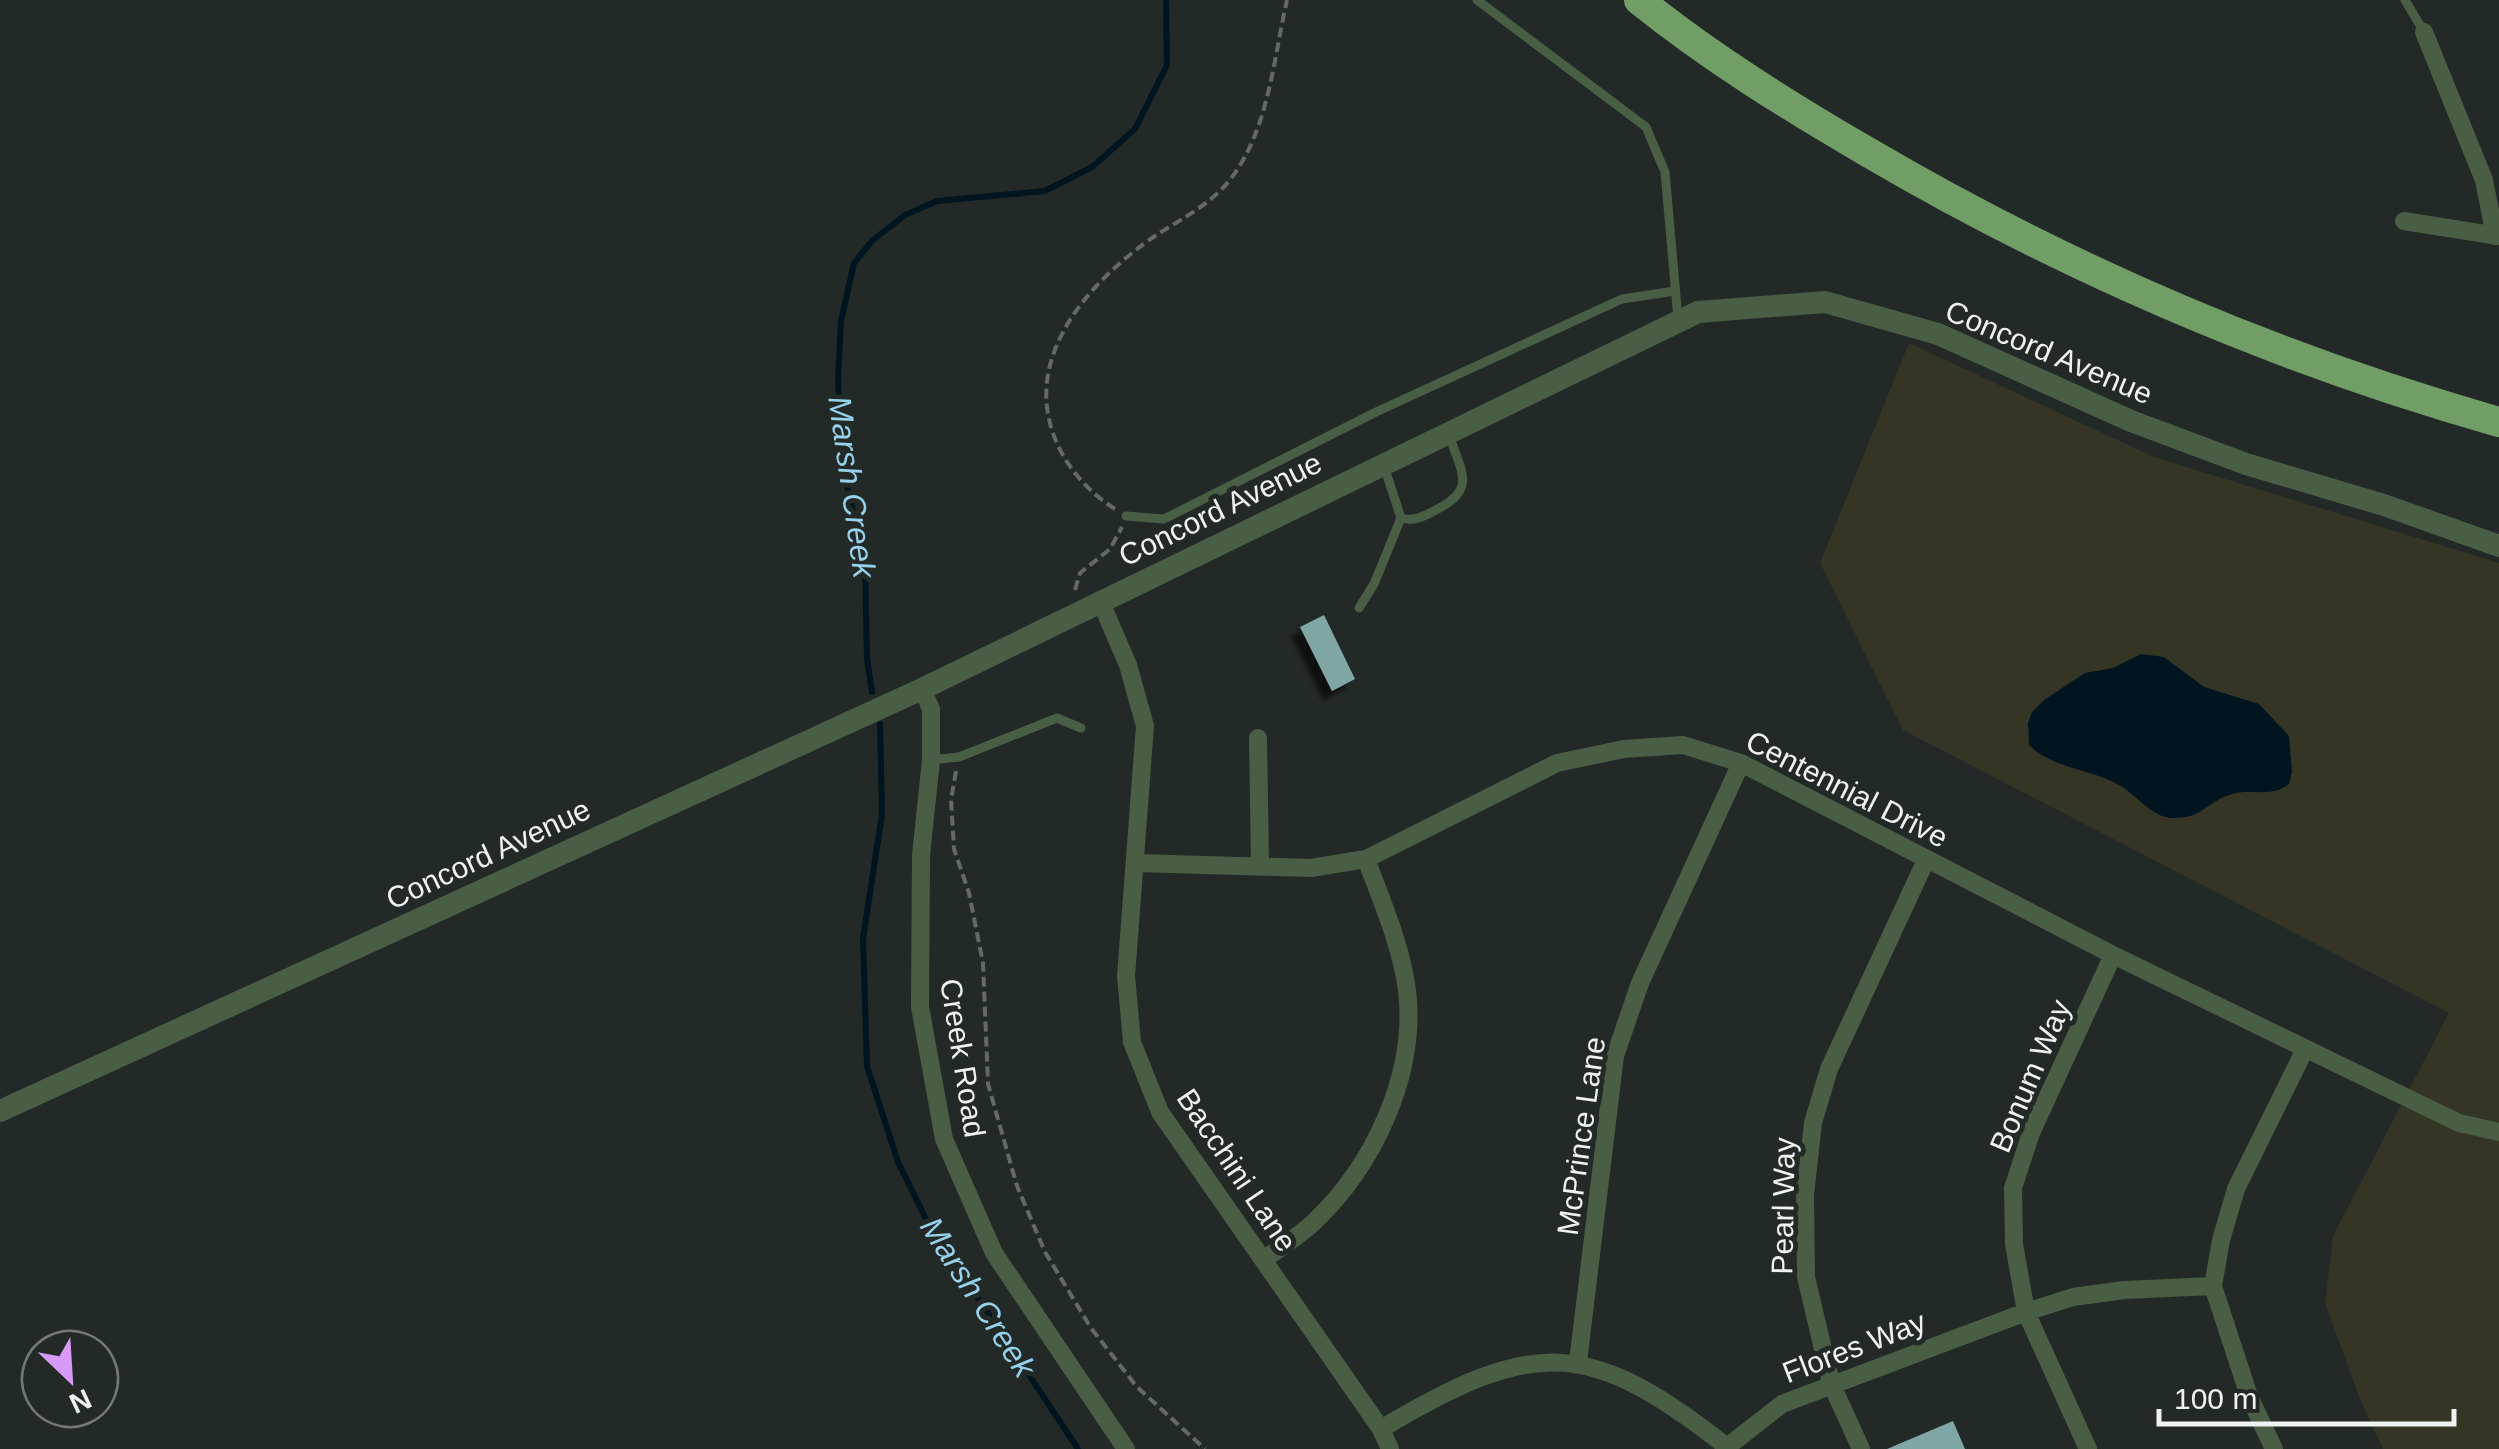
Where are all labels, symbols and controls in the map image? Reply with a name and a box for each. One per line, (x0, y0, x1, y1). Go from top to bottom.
street label: Concord Avenue (1941, 294, 2157, 410)
water label: Marsh Creek (821, 394, 883, 582)
street label: Concord Avenue (1113, 446, 1327, 572)
street label: Centennial Drive (1741, 724, 1953, 854)
street label: Concord Avenue (381, 792, 595, 916)
street label: Creek Road (934, 976, 992, 1140)
street label: Bonum Way (1983, 995, 2077, 1157)
street label: McPrince Lane (1551, 1035, 1611, 1237)
street label: Bacchini Lane (1171, 1083, 1303, 1257)
street label: Pearl Way (1765, 1137, 1801, 1275)
water label: Marsh Creek (913, 1210, 1044, 1385)
street label: Flores Way (1778, 1305, 1930, 1389)
north arrow (20, 1329, 120, 1429)
scale bar (2159, 1364, 2454, 1426)
text: 100 m (2174, 1382, 2257, 1415)
text: N (65, 1383, 96, 1420)

